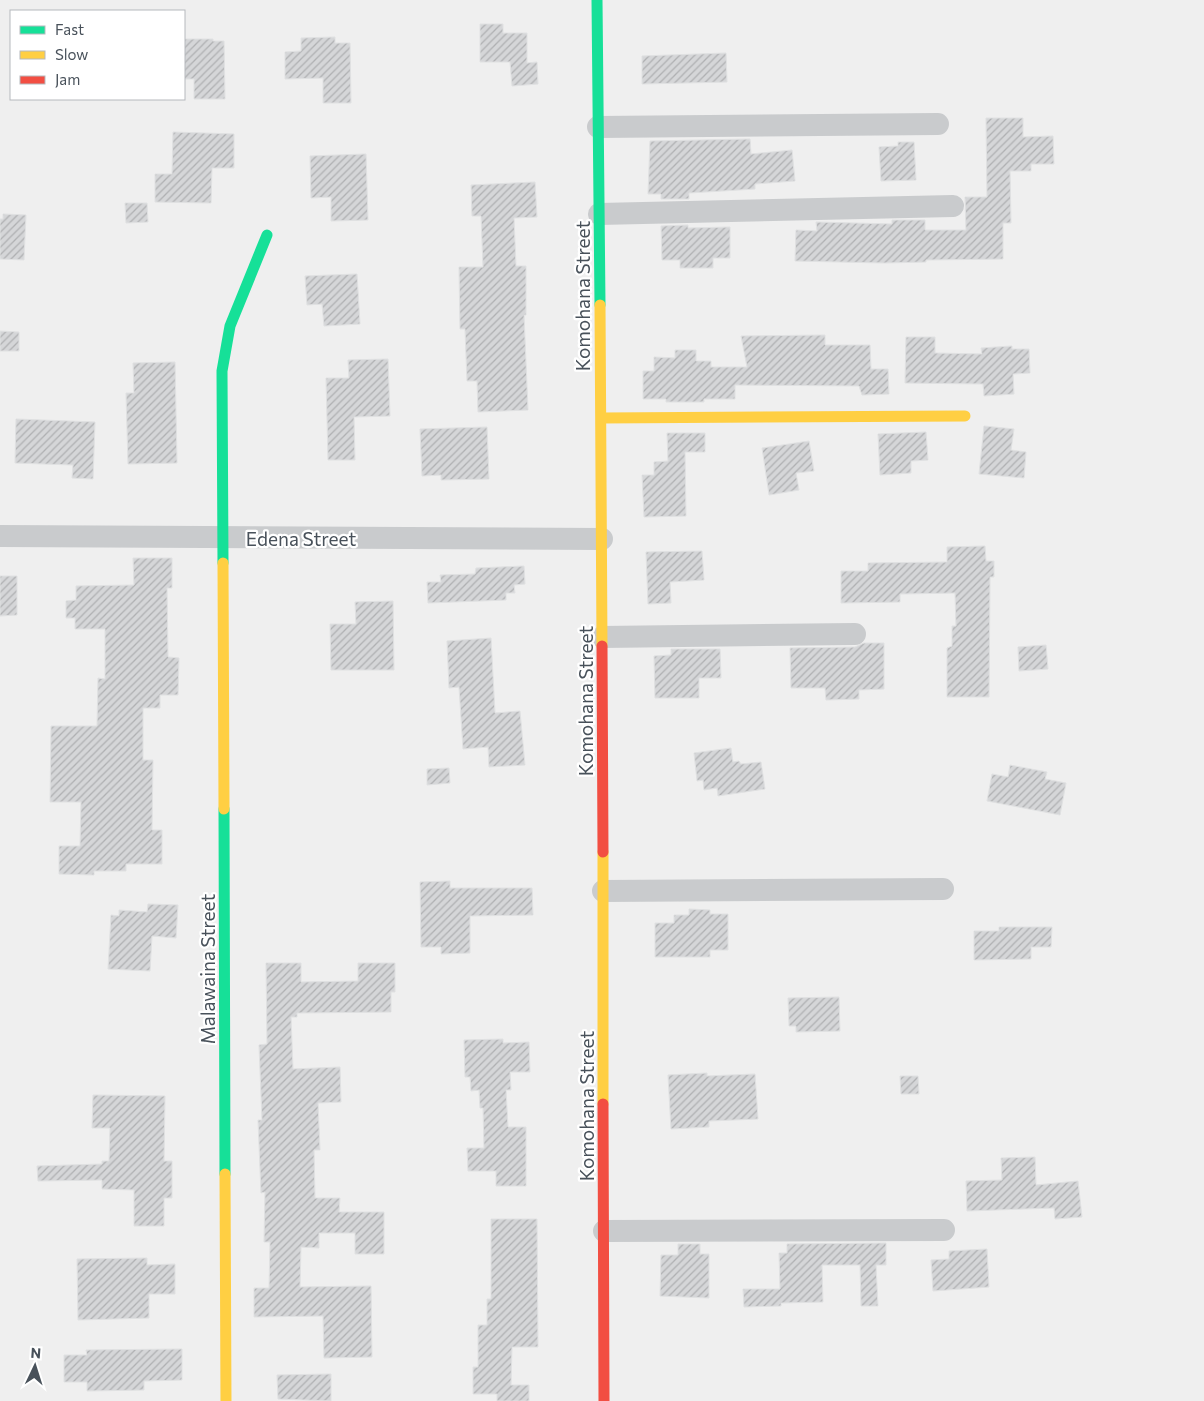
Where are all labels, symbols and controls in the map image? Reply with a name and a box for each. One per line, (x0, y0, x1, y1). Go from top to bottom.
legend (10, 10, 185, 100)
text: Fast (55, 20, 84, 38)
text: Slow (55, 45, 88, 63)
text: Jam (55, 70, 80, 88)
street label: Komohana Street (571, 221, 594, 371)
street label: Edena Street (246, 527, 356, 550)
street label: Komohana Street (574, 626, 597, 776)
street label: Malawaina Street (196, 894, 219, 1044)
street label: Komohana Street (575, 1031, 598, 1181)
north arrow (10, 1341, 60, 1391)
text: N (30, 1344, 42, 1361)

